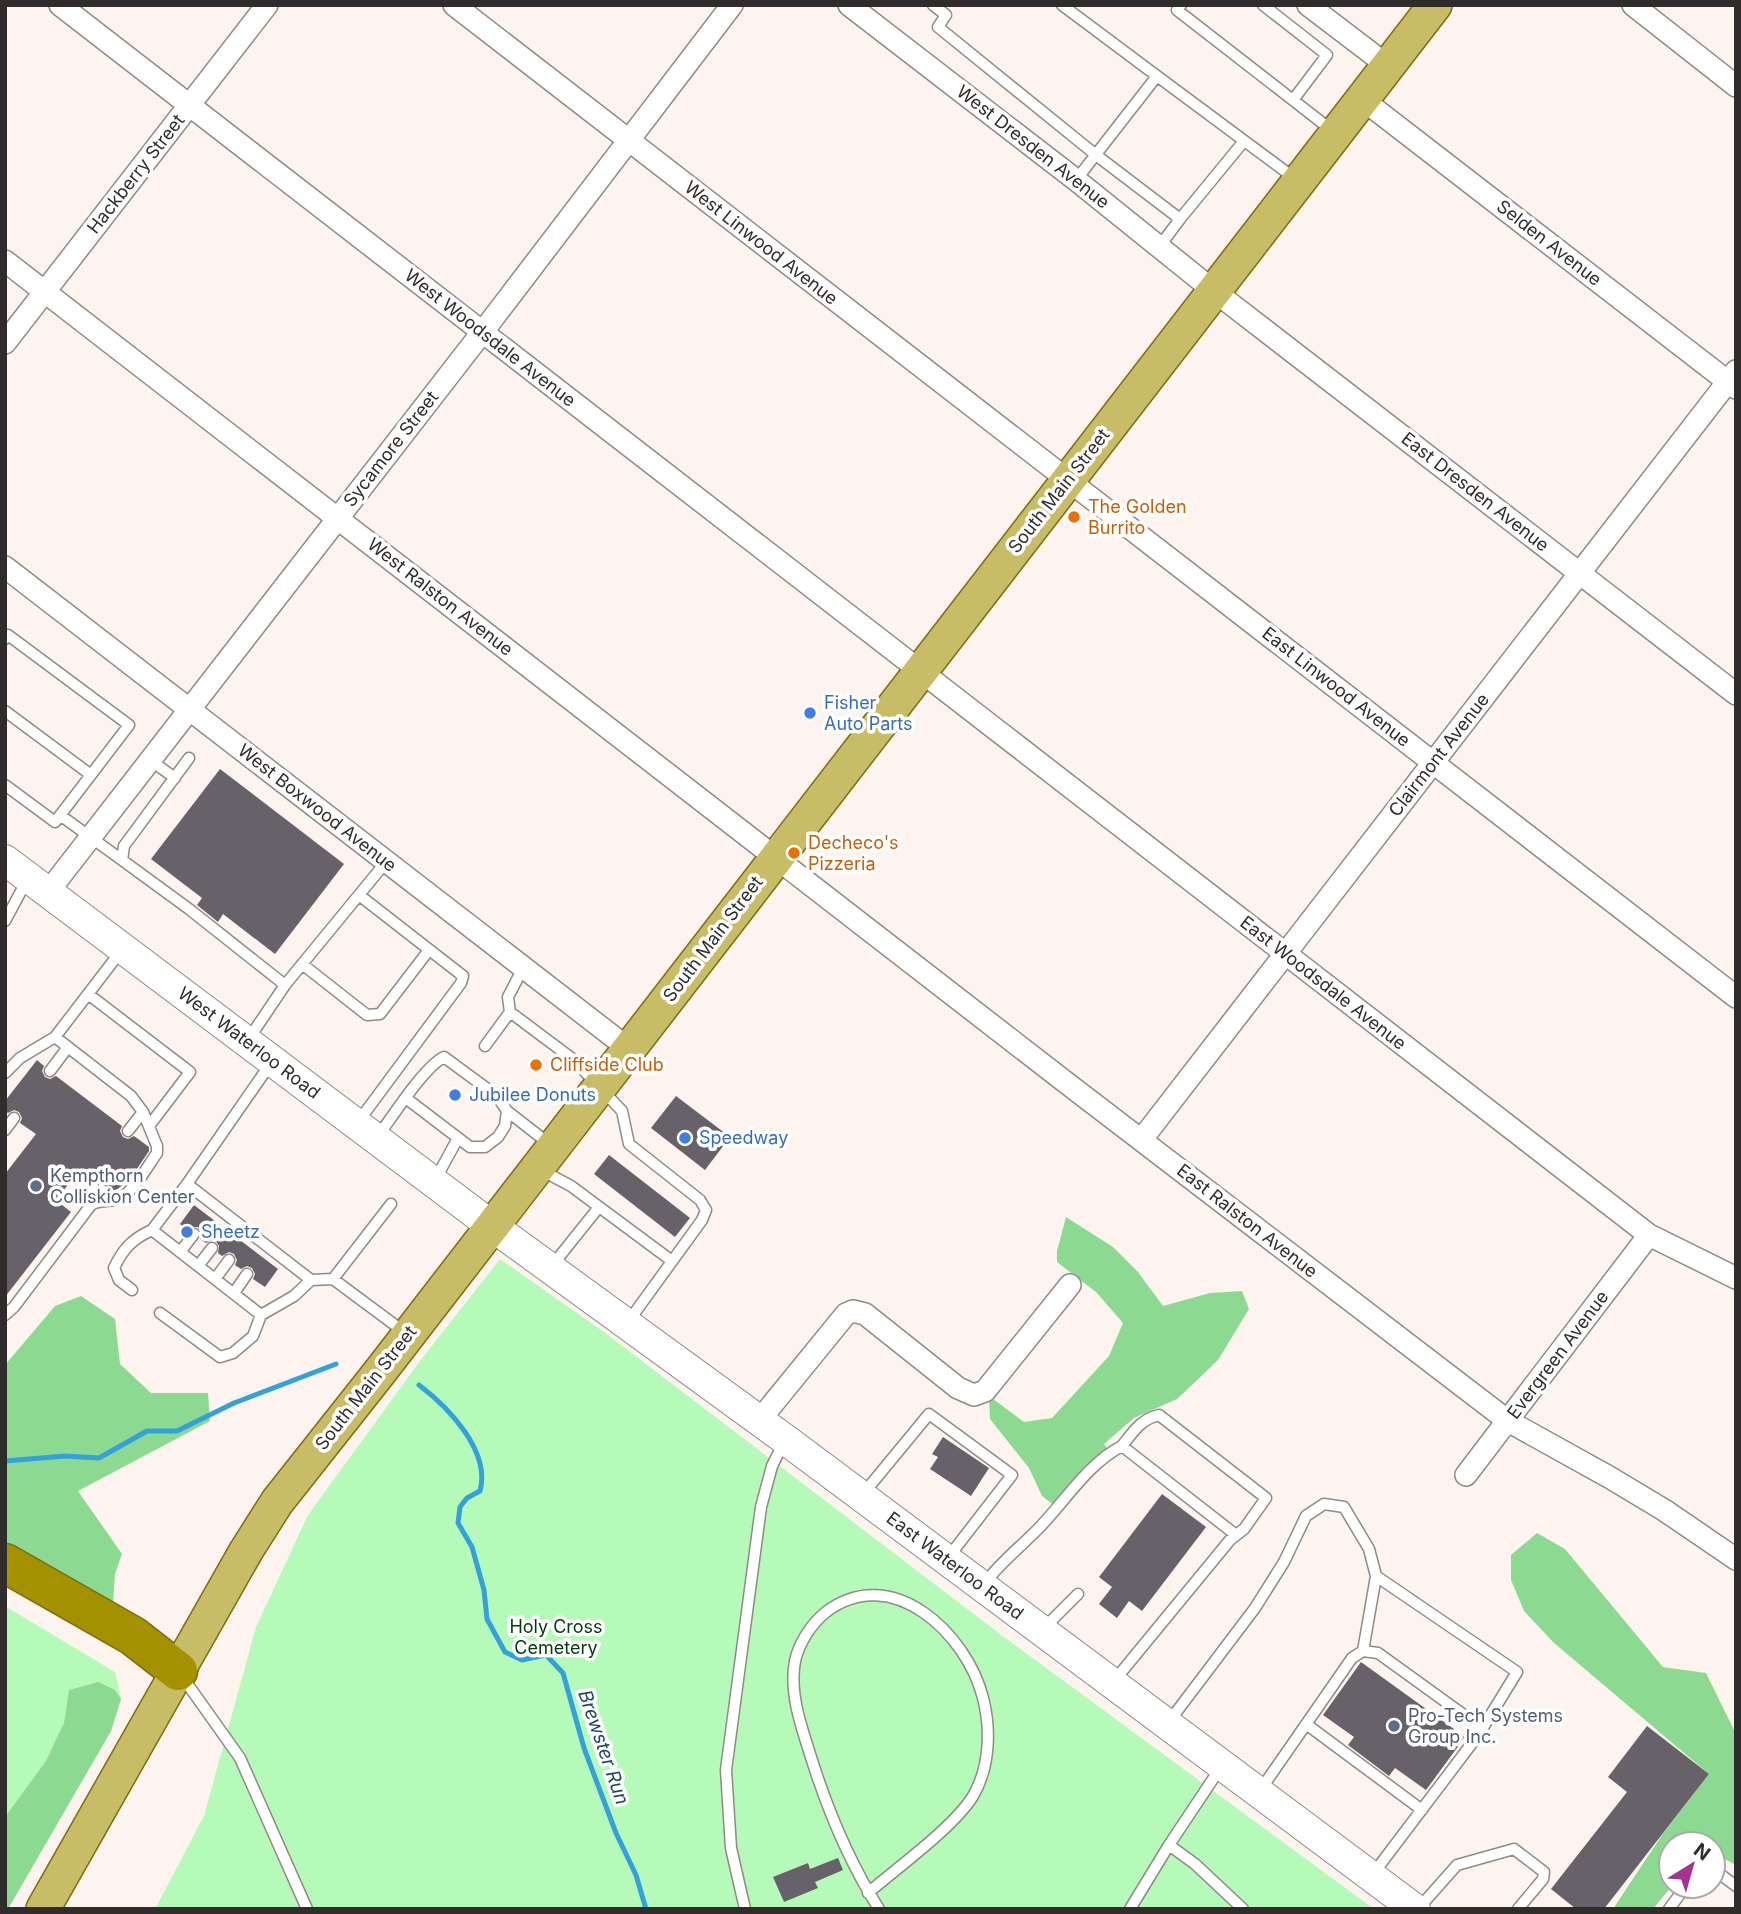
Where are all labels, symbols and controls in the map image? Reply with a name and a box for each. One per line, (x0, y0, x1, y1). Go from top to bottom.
street label: West Dresden Avenue (953, 81, 1114, 213)
street label: Hackberry Street (83, 110, 189, 237)
street label: West Linwood Avenue (681, 176, 842, 309)
street label: Selden Avenue (1493, 195, 1606, 290)
street label: West Woodsdale Avenue (401, 264, 580, 411)
street label: Sycamore Street (339, 386, 442, 511)
street label: South Main Street (1004, 424, 1114, 557)
street label: East Dresden Avenue (1397, 428, 1553, 556)
place label: The Golden Burrito (1088, 496, 1187, 538)
marker: The Golden Burrito (1066, 509, 1082, 525)
street label: West Ralston Avenue (363, 533, 517, 660)
street label: East Linwood Avenue (1258, 622, 1414, 751)
street label: Clairmont Avenue (1384, 689, 1493, 820)
place label: Fisher Auto Parts (824, 692, 913, 734)
marker: Fisher Auto Parts (802, 705, 818, 721)
street label: West Boxwood Avenue (234, 739, 401, 876)
place label: Decheco's Pizzeria (808, 832, 899, 874)
marker: Decheco's Pizzeria (786, 845, 802, 861)
street label: South Main Street (659, 872, 767, 1006)
street label: East Woodsdale Avenue (1236, 911, 1410, 1054)
street label: West Waterloo Road (174, 982, 324, 1103)
place label: Cliffside Club (550, 1054, 664, 1075)
marker: Cliffside Club (528, 1057, 544, 1073)
place label: Jubilee Donuts (469, 1084, 596, 1105)
marker: Jubilee Donuts (447, 1087, 463, 1103)
place label: Speedway (699, 1127, 788, 1148)
marker: Speedway (677, 1130, 693, 1146)
street label: East Ralston Avenue (1173, 1159, 1322, 1282)
place label: Kempthorn Colliskion Center (50, 1165, 195, 1207)
marker: Kempthorn Colliskion Center (28, 1178, 44, 1194)
place label: Sheetz (201, 1221, 260, 1242)
marker: Sheetz (179, 1224, 195, 1240)
street label: Evergreen Avenue (1503, 1286, 1613, 1423)
street label: South Main Street (311, 1321, 421, 1454)
street label: East Waterloo Road (883, 1507, 1028, 1624)
park label: Holy Cross Cemetery (509, 1616, 603, 1658)
water label: Brewster Run (573, 1687, 634, 1807)
place label: Pro-Tech Systems Group Inc. (1408, 1705, 1563, 1747)
marker: Pro-Tech Systems Group Inc. (1386, 1718, 1402, 1734)
north arrow (1657, 1830, 1727, 1900)
text: N (1689, 1838, 1715, 1865)

